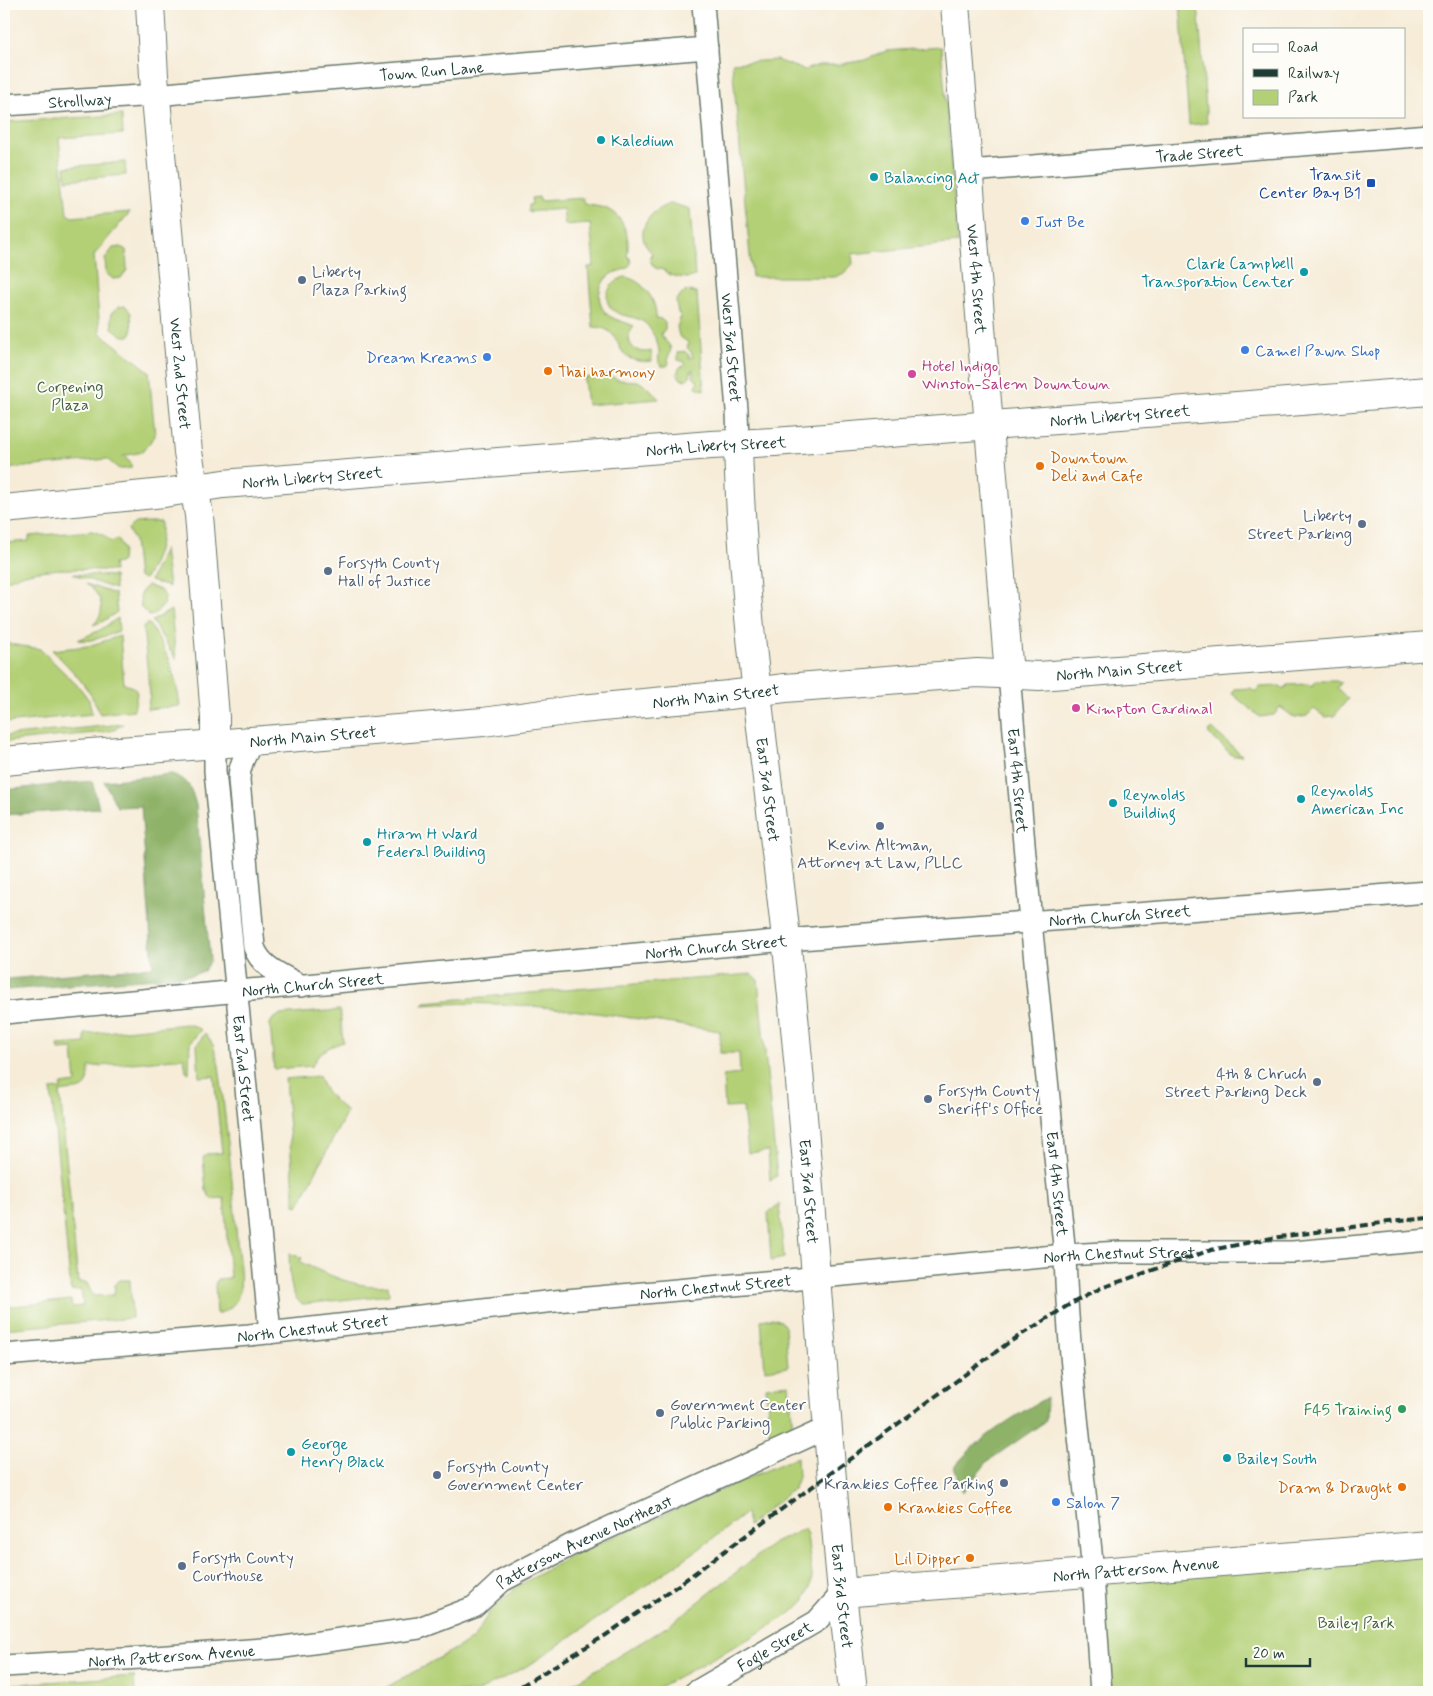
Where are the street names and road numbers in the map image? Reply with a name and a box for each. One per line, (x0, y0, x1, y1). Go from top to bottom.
street label: Town Run Lane (379, 57, 485, 87)
street label: Strollway (48, 89, 112, 114)
street label: Trade Street (1155, 141, 1245, 168)
street label: West 4th Street (961, 223, 991, 335)
street label: West 3rd Street (715, 292, 745, 404)
street label: West 2nd Street (164, 317, 195, 431)
street label: North Liberty Street (1049, 401, 1192, 432)
street label: North Liberty Street (645, 432, 788, 462)
street label: North Liberty Street (241, 462, 384, 494)
street label: North Main Street (1055, 656, 1184, 687)
street label: North Main Street (652, 680, 781, 714)
street label: North Main Street (249, 722, 378, 753)
street label: East 4th Street (1002, 727, 1032, 835)
street label: East 3rd Street (750, 736, 784, 844)
street label: North Church Street (1048, 901, 1192, 932)
street label: North Church Street (644, 931, 788, 965)
street label: North Church Street (241, 969, 385, 1003)
street label: East 2nd Street (227, 1014, 258, 1124)
street label: East 4th Street (1040, 1130, 1072, 1238)
street label: East 3rd Street (793, 1138, 823, 1245)
street label: North Chestnut Street (1042, 1243, 1196, 1269)
street label: North Chestnut Street (639, 1271, 793, 1305)
street label: North Chestnut Street (236, 1311, 390, 1348)
street label: Patterson Avenue Northeast (491, 1491, 676, 1594)
street label: East 3rd Street (826, 1543, 857, 1650)
street label: North Patterson Avenue (1052, 1553, 1221, 1588)
street label: Fogle Street (734, 1617, 817, 1677)
street label: North Patterson Avenue (88, 1641, 256, 1673)

